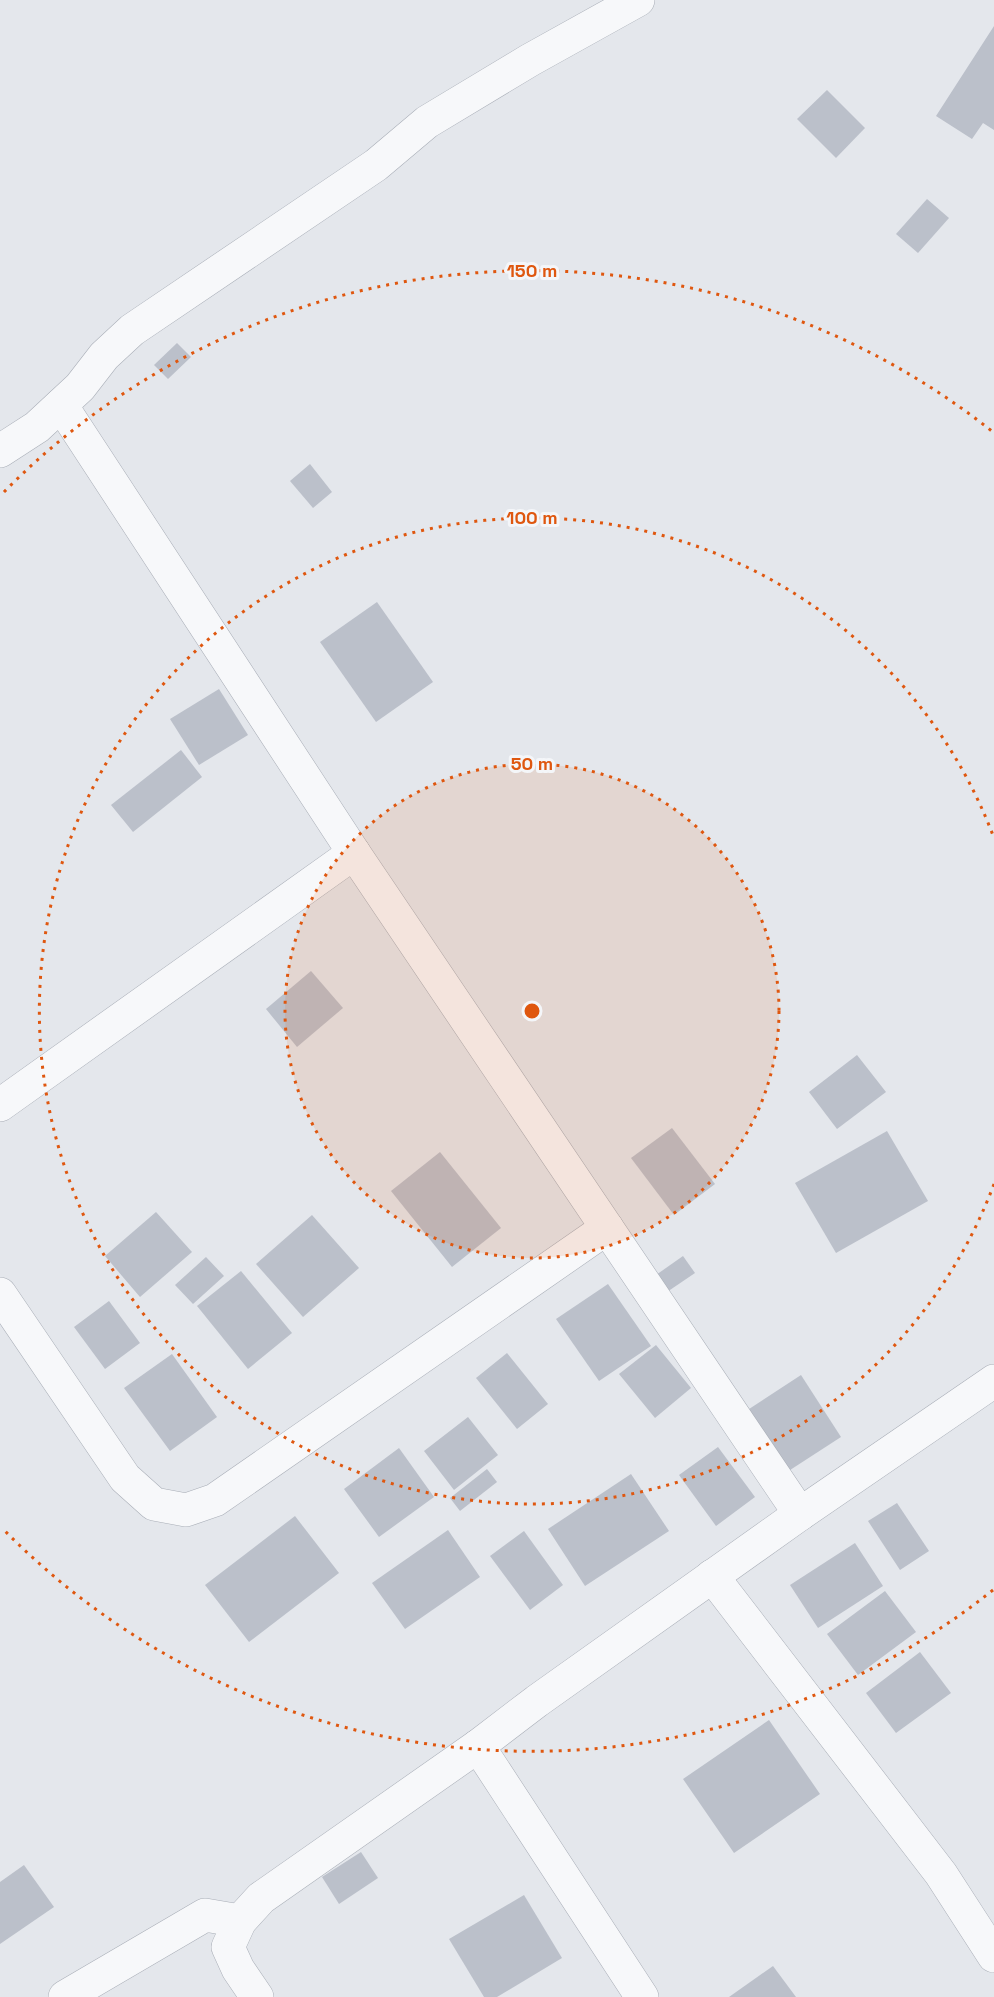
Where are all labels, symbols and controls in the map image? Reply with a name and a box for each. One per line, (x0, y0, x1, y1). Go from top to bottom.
text: 150 m (507, 259, 557, 282)
text: 100 m (506, 506, 558, 529)
text: 50 m (511, 752, 553, 775)
centre of rings (522, 1001, 542, 1021)

